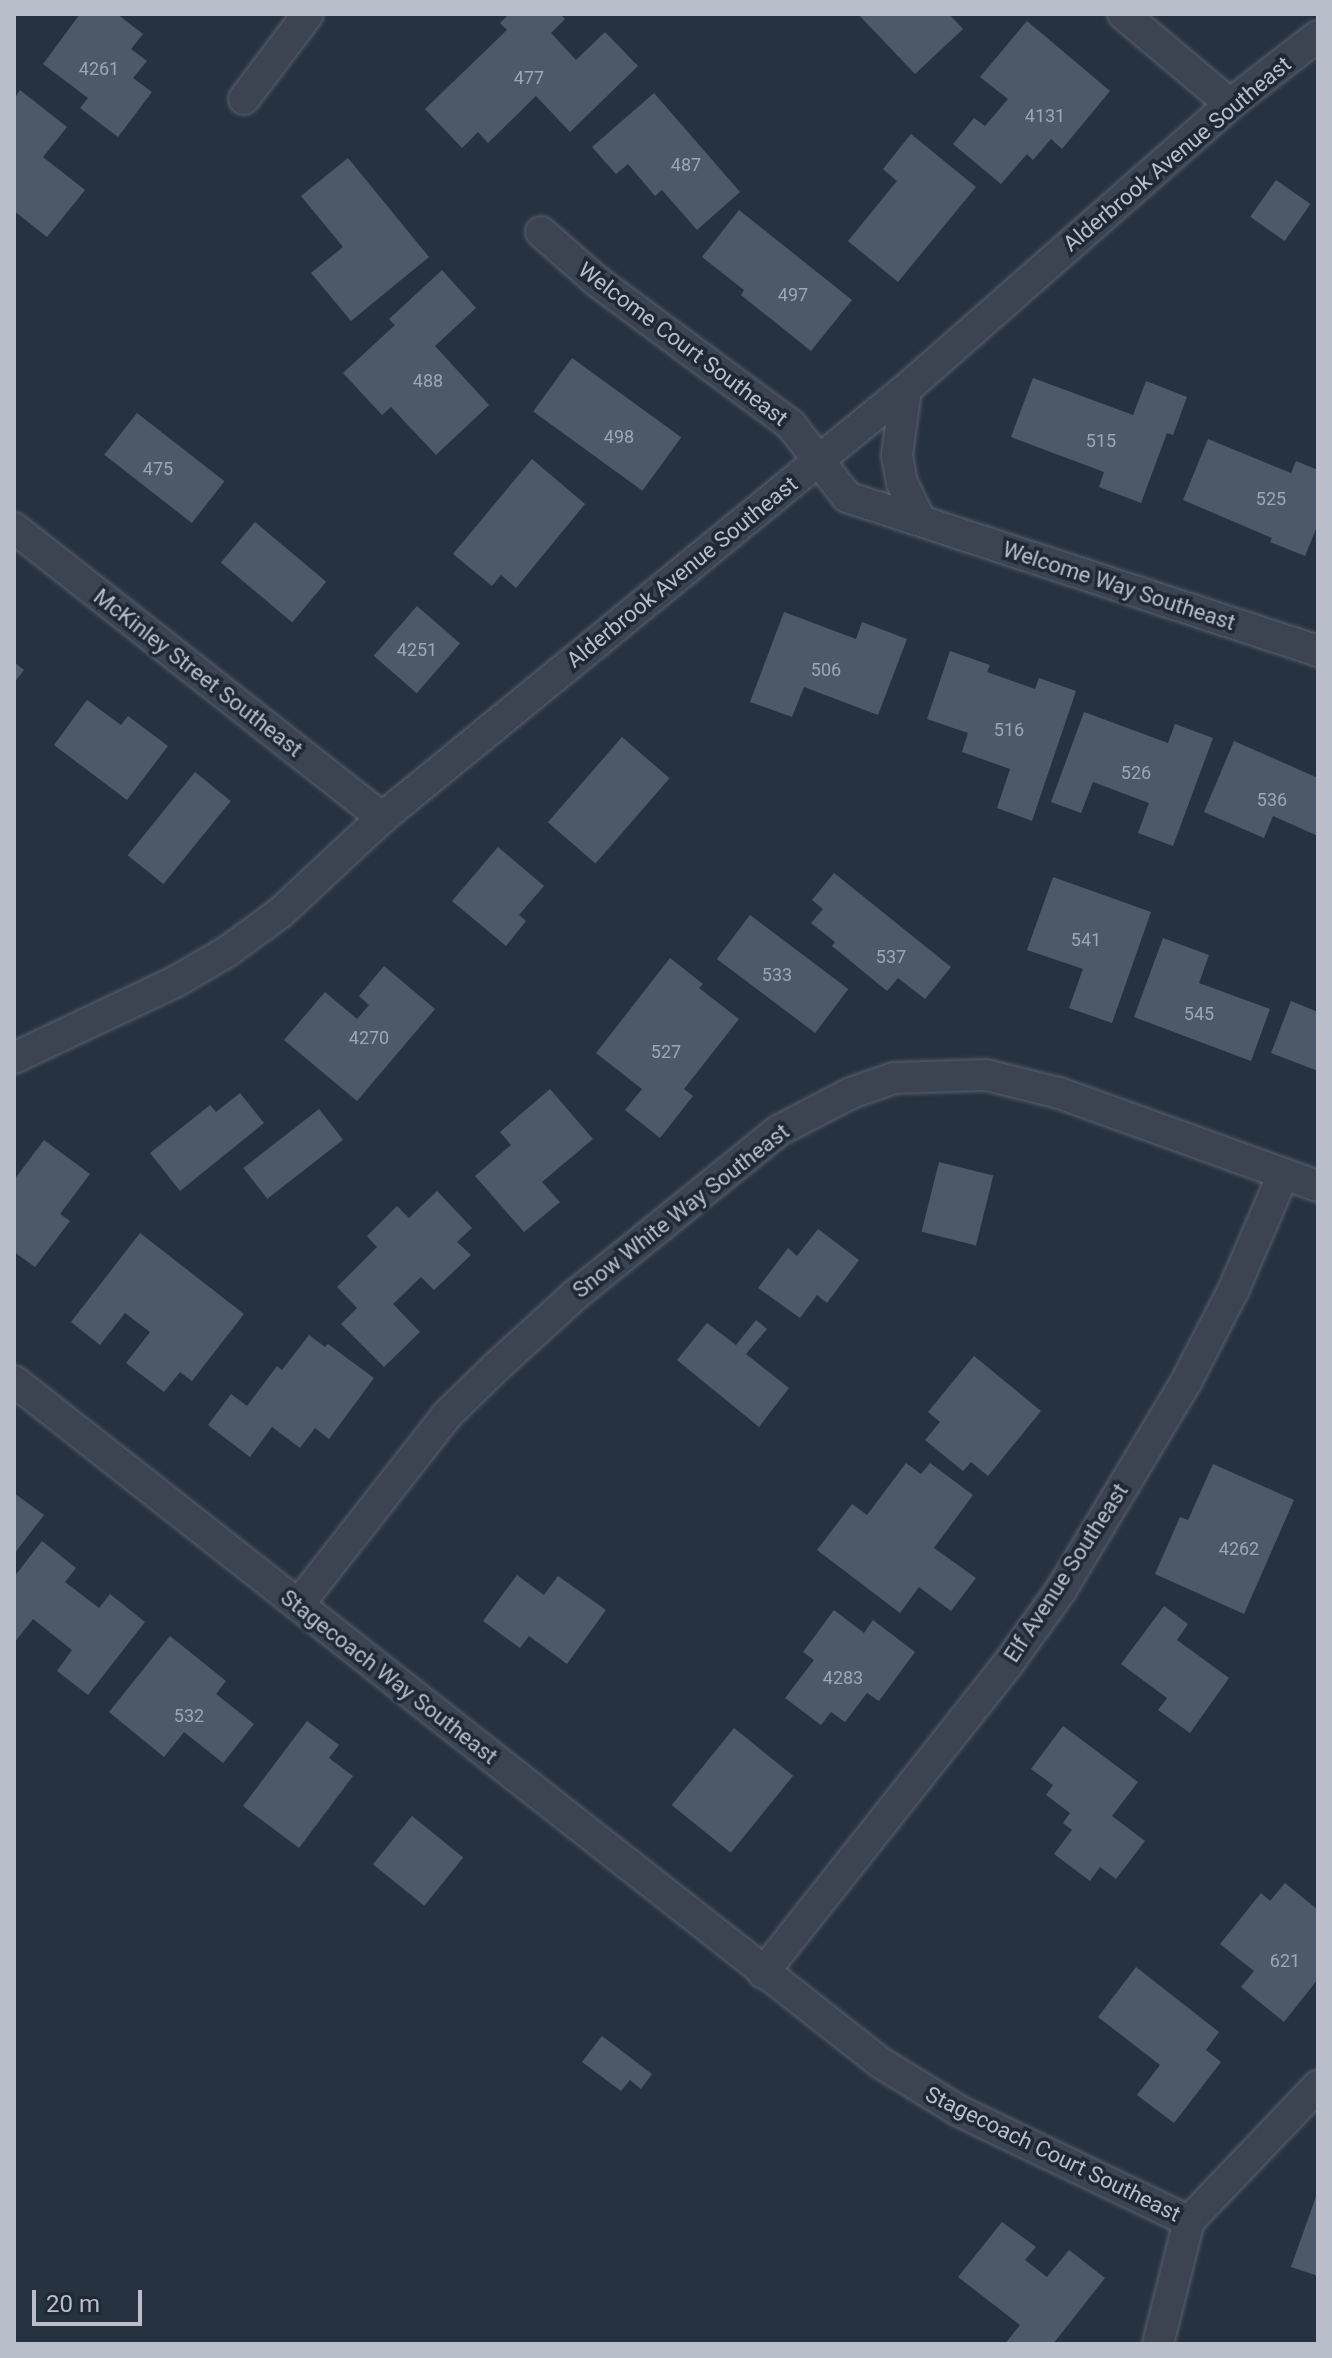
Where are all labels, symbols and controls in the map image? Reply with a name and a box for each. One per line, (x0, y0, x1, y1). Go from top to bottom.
street label: Alderbrook Avenue Southeast (1058, 51, 1296, 257)
house number: 4261 (79, 58, 119, 80)
house number: 477 (514, 67, 544, 89)
house number: 4131 (1025, 105, 1065, 127)
house number: 487 (671, 154, 701, 176)
street label: Welcome Court Southeast (573, 257, 793, 431)
house number: 497 (778, 284, 808, 306)
house number: 488 (413, 370, 443, 392)
house number: 498 (604, 426, 634, 448)
house number: 515 (1086, 430, 1116, 452)
house number: 475 (143, 458, 173, 480)
street label: Alderbrook Avenue Southeast (561, 471, 803, 673)
house number: 525 (1256, 488, 1286, 510)
street label: Welcome Way Southeast (999, 536, 1239, 636)
street label: McKinley Street Southeast (88, 583, 308, 763)
house number: 4251 (397, 639, 437, 661)
house number: 506 (811, 659, 841, 681)
house number: 516 (994, 719, 1024, 741)
house number: 526 (1121, 762, 1151, 784)
house number: 536 (1257, 789, 1287, 811)
house number: 541 (1071, 929, 1101, 951)
house number: 537 (876, 946, 906, 968)
house number: 533 (762, 964, 792, 986)
house number: 545 (1184, 1003, 1214, 1025)
house number: 4270 (349, 1027, 389, 1049)
house number: 527 (651, 1041, 681, 1063)
street label: Snow White Way Southeast (568, 1118, 794, 1304)
street label: Elf Avenue Southeast (998, 1479, 1134, 1667)
house number: 4262 (1219, 1538, 1259, 1560)
street label: Stagecoach Way Southeast (276, 1584, 502, 1770)
house number: 4283 (823, 1667, 863, 1689)
house number: 532 (174, 1705, 204, 1727)
house number: 621 (1270, 1950, 1300, 1972)
street label: Stagecoach Court Southeast (921, 2081, 1185, 2227)
scale bar (36, 2274, 146, 2324)
text: 20 m (46, 2290, 100, 2318)

